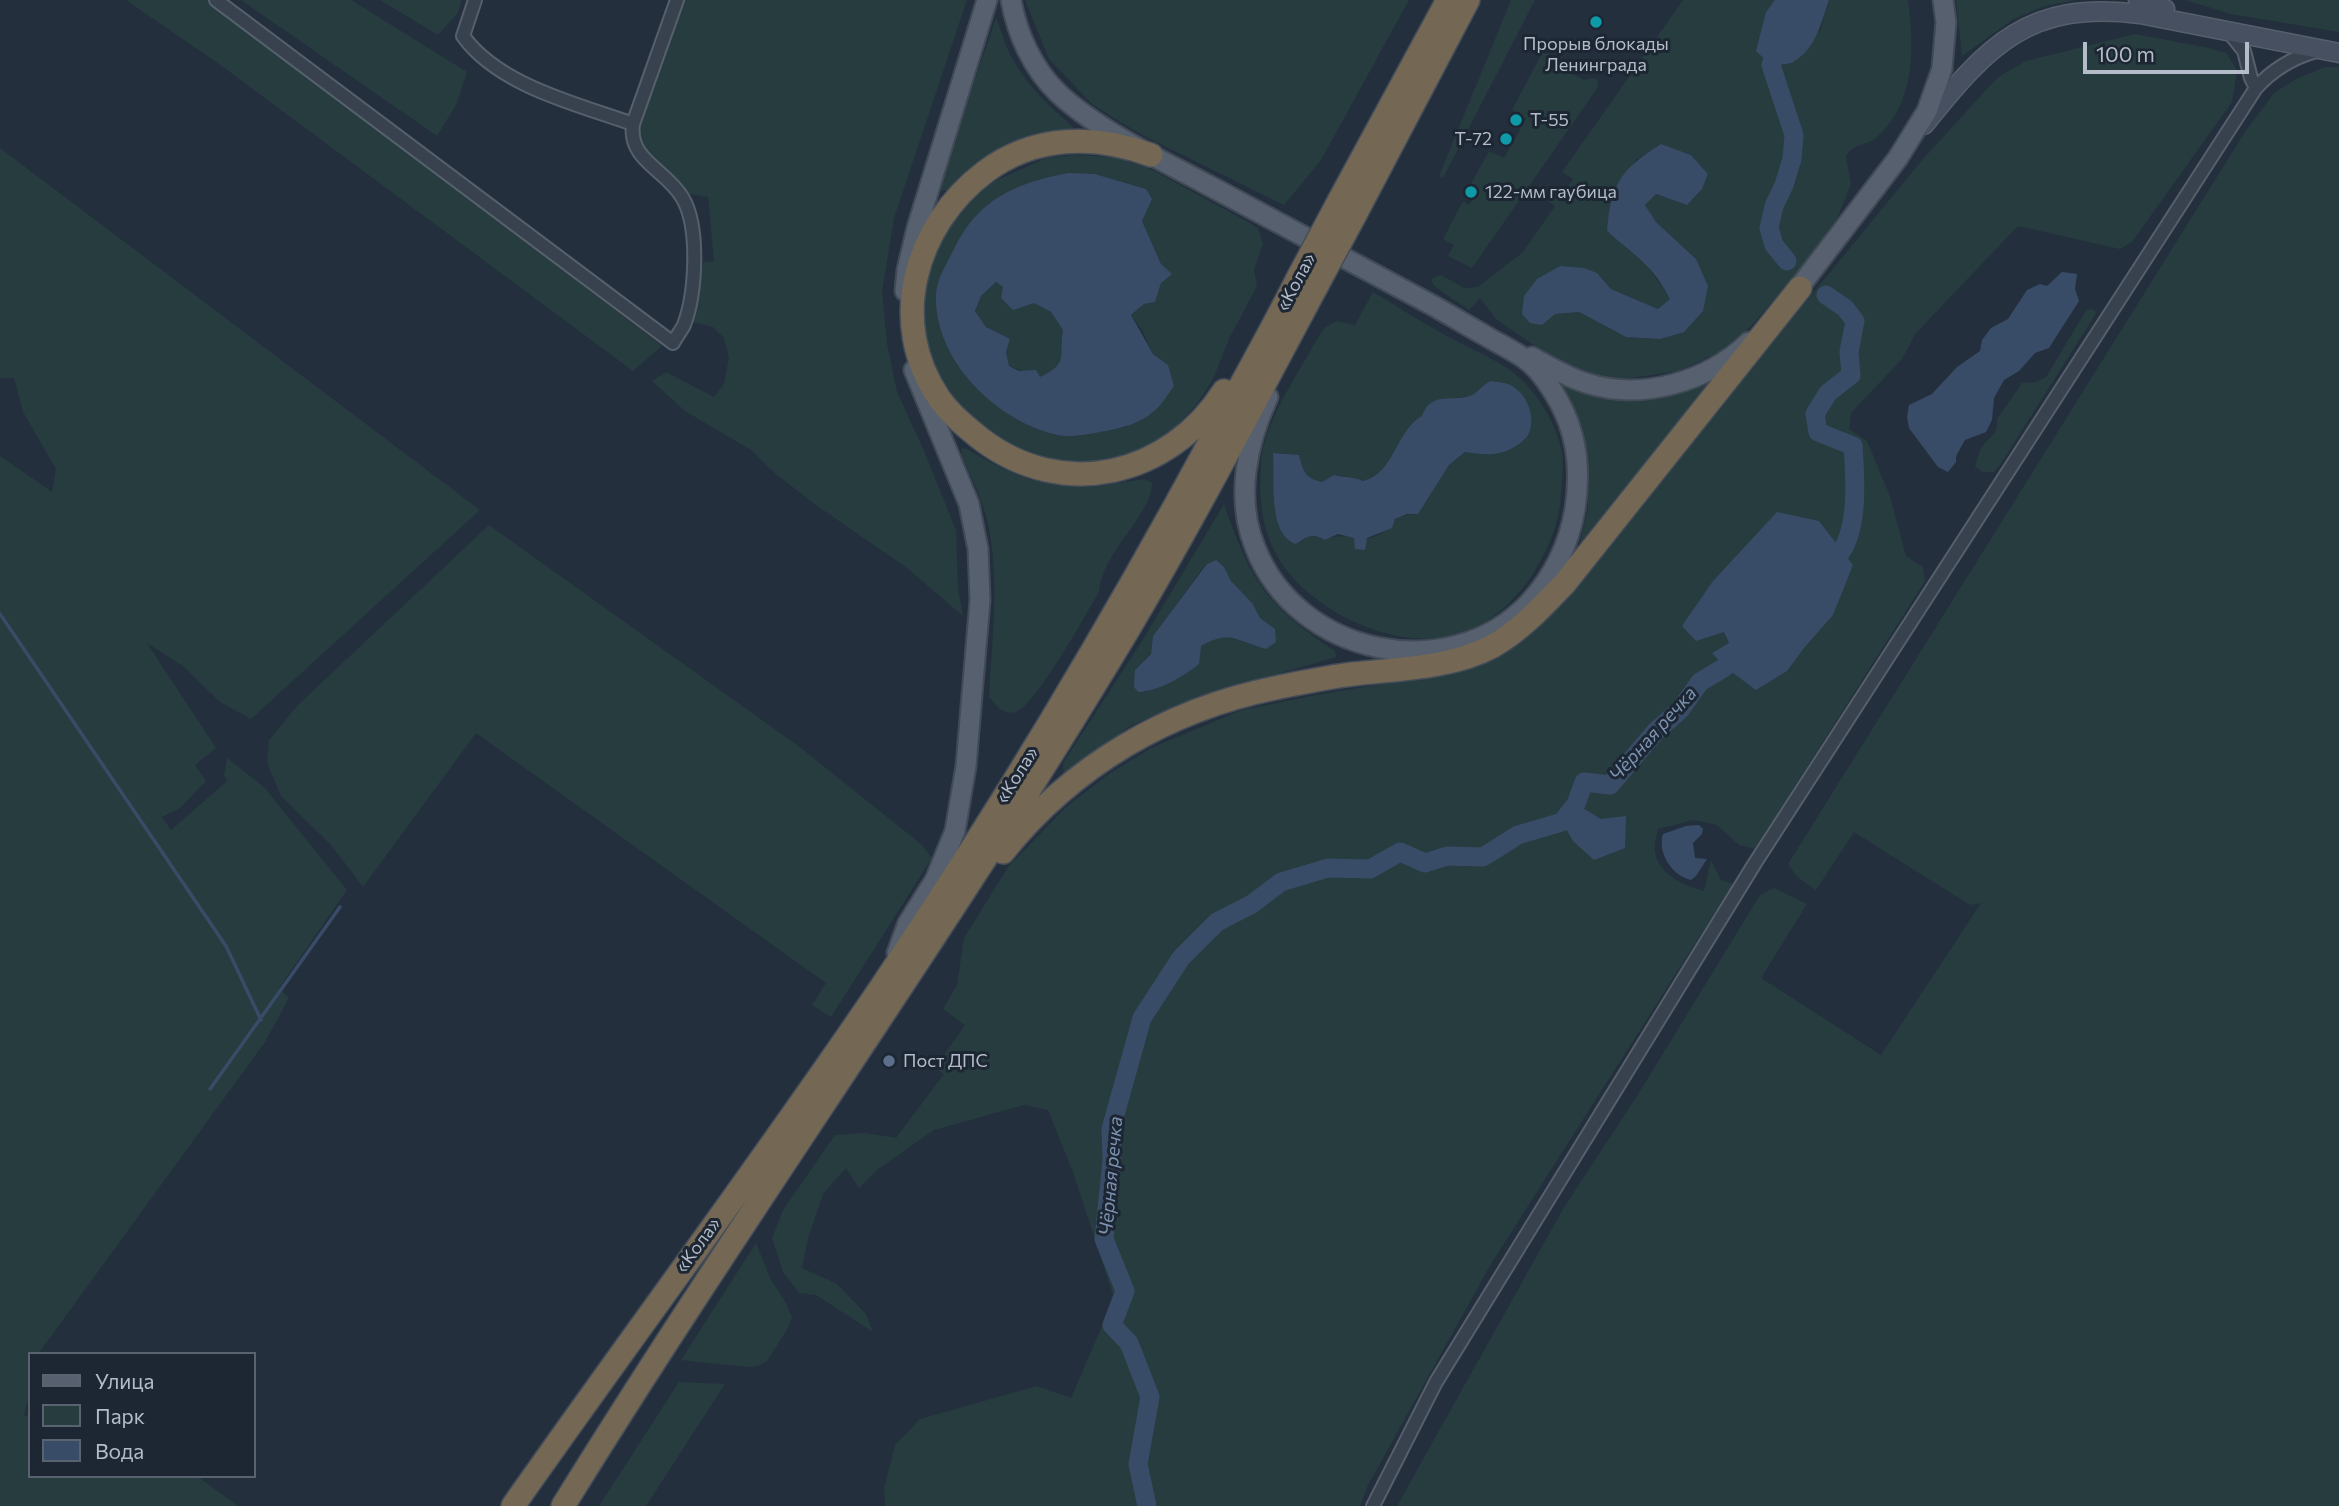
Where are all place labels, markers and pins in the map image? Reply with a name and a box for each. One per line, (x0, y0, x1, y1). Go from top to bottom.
marker: Прорыв блокады Ленинграда (1588, 14, 1604, 30)
place label: Прорыв блокады Ленинграда (1523, 33, 1669, 76)
place label: Т-55 (1530, 109, 1569, 131)
marker: Т-55 (1508, 112, 1524, 128)
place label: Т-72 (1454, 128, 1492, 150)
marker: Т-72 (1498, 131, 1514, 147)
place label: 122-мм гаубица (1485, 181, 1617, 203)
marker: 122-мм гаубица (1463, 184, 1479, 200)
place label: Пост ДПС (903, 1050, 988, 1072)
marker: Пост ДПС (881, 1053, 897, 1069)

